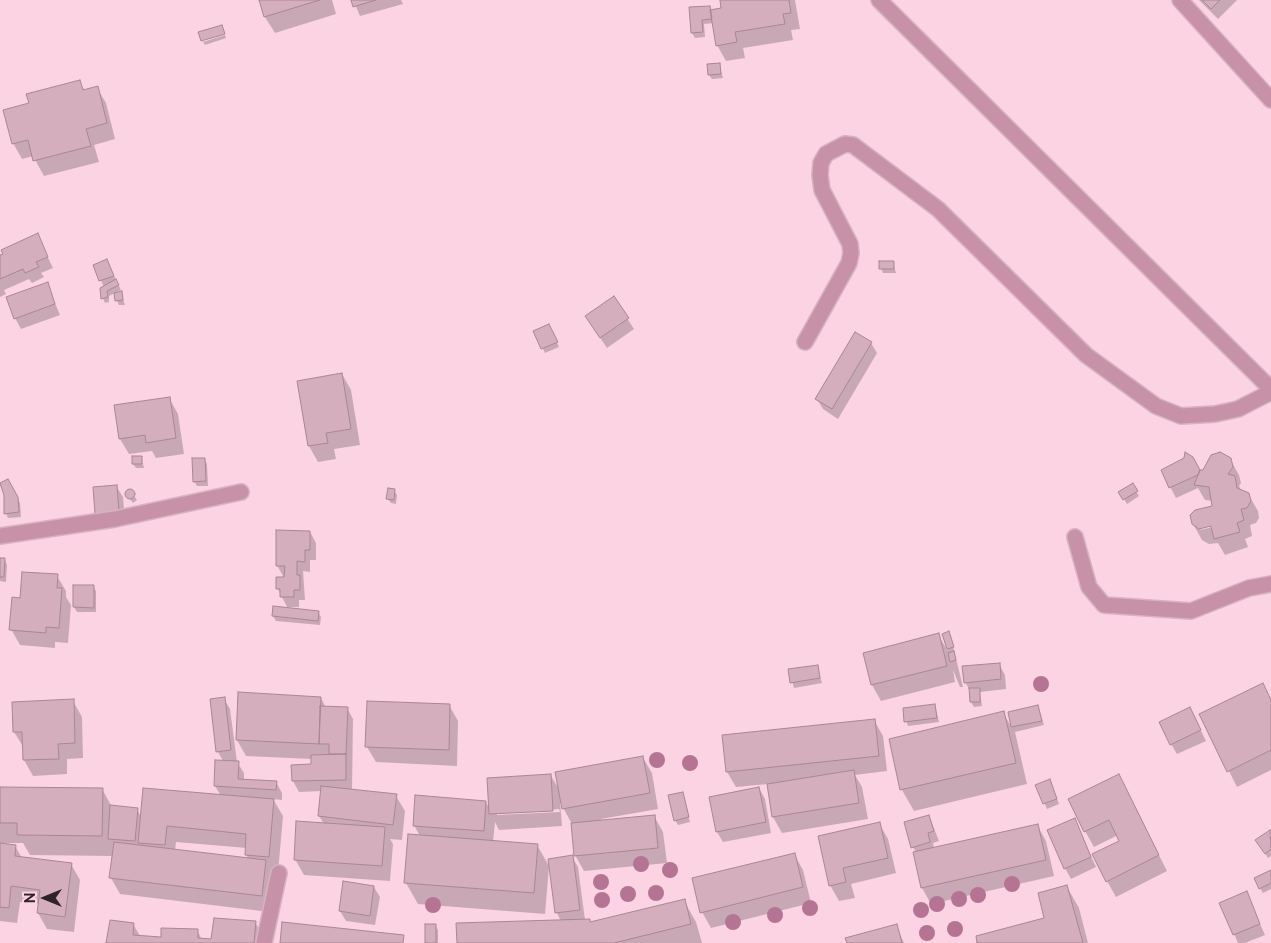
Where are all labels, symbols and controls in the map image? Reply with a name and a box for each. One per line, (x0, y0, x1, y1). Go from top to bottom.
north arrow (20, 873, 70, 923)
text: N (22, 893, 38, 903)

